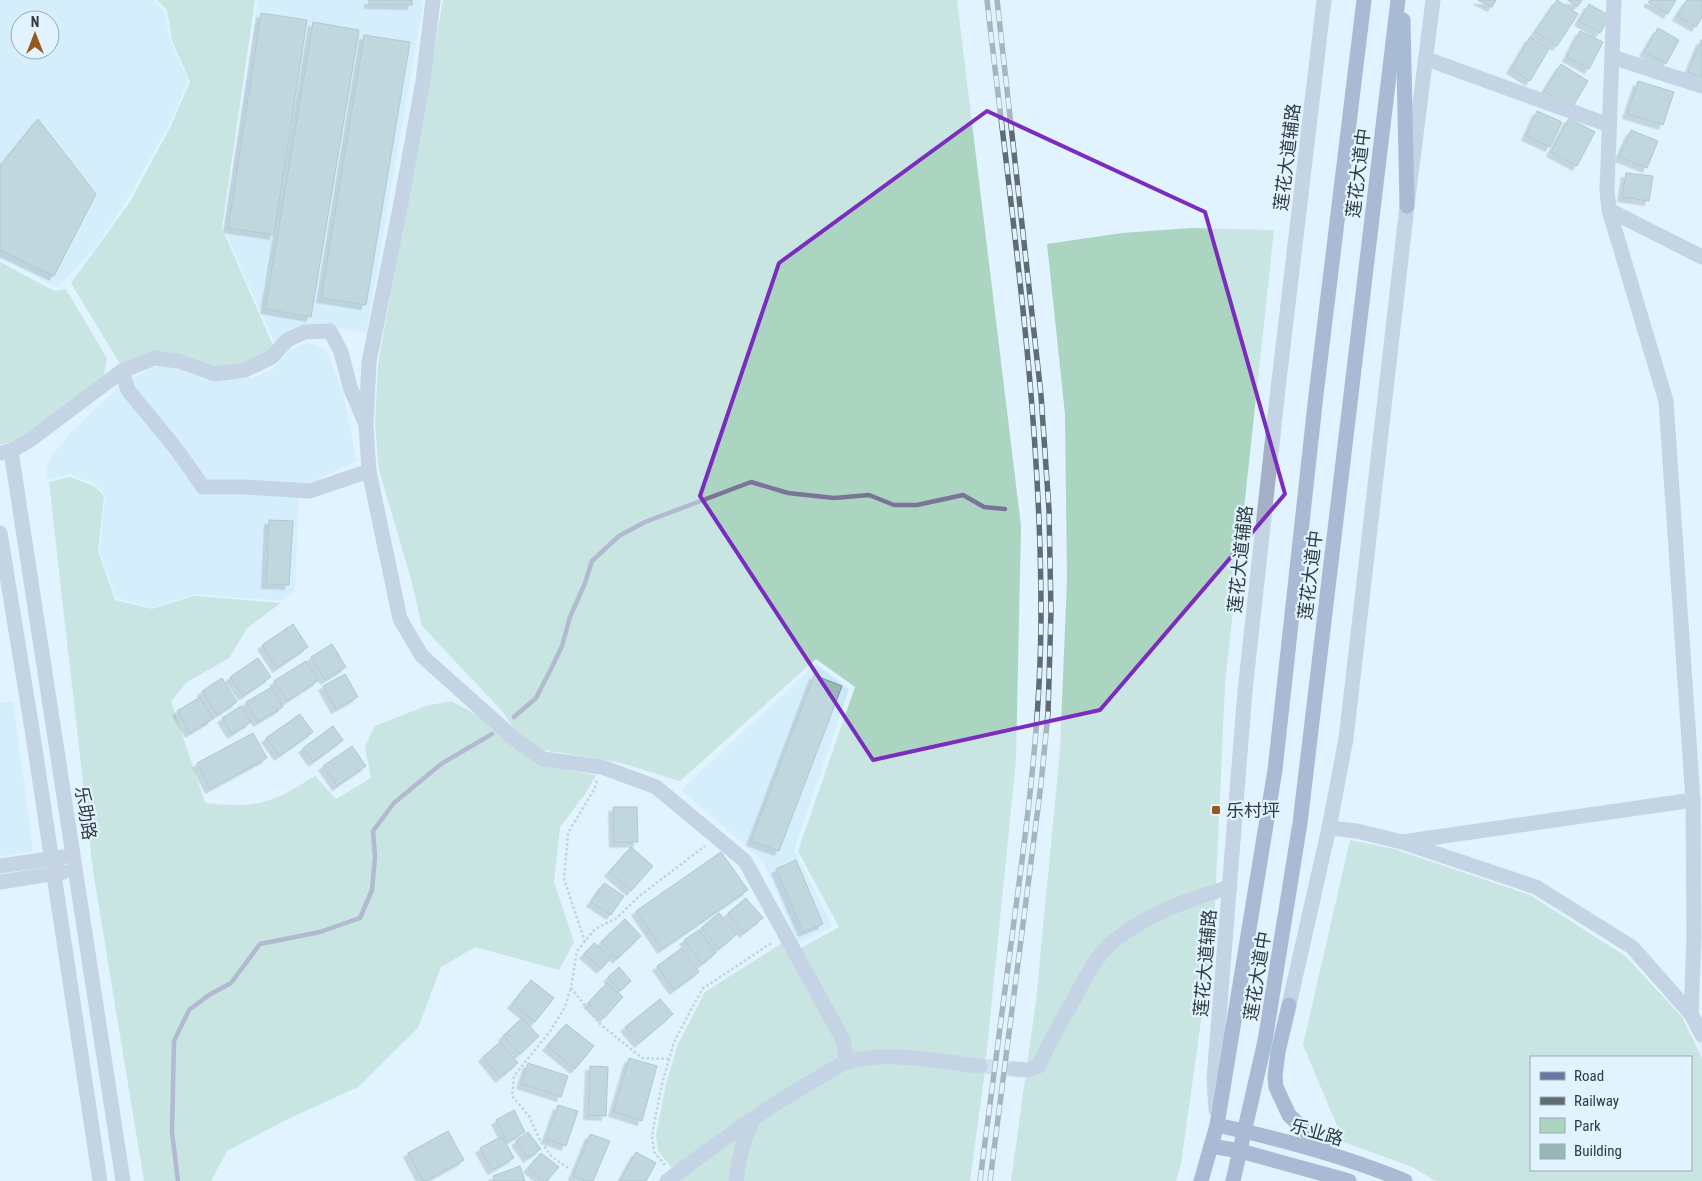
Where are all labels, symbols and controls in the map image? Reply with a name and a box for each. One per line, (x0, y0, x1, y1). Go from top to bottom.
north arrow (10, 10, 60, 60)
text: N (31, 14, 39, 30)
street label: 莲花大道辅路 (1270, 102, 1304, 212)
street label: 莲花大道中 (1342, 127, 1374, 219)
street label: 莲花大道辅路 (1224, 504, 1256, 614)
street label: 莲花大道中 (1294, 529, 1326, 621)
street label: 乐助路 (71, 785, 101, 841)
place label: 乐村坪 (1226, 800, 1280, 821)
marker: 乐村坪 (1210, 804, 1222, 816)
street label: 莲花大道辅路 (1190, 908, 1220, 1018)
street label: 莲花大道中 (1240, 930, 1274, 1022)
legend (1530, 1056, 1692, 1171)
text: Road (1574, 1067, 1604, 1085)
text: Railway (1574, 1092, 1619, 1110)
street label: 乐业路 (1288, 1114, 1346, 1150)
text: Park (1574, 1117, 1601, 1135)
text: Building (1574, 1142, 1622, 1160)

